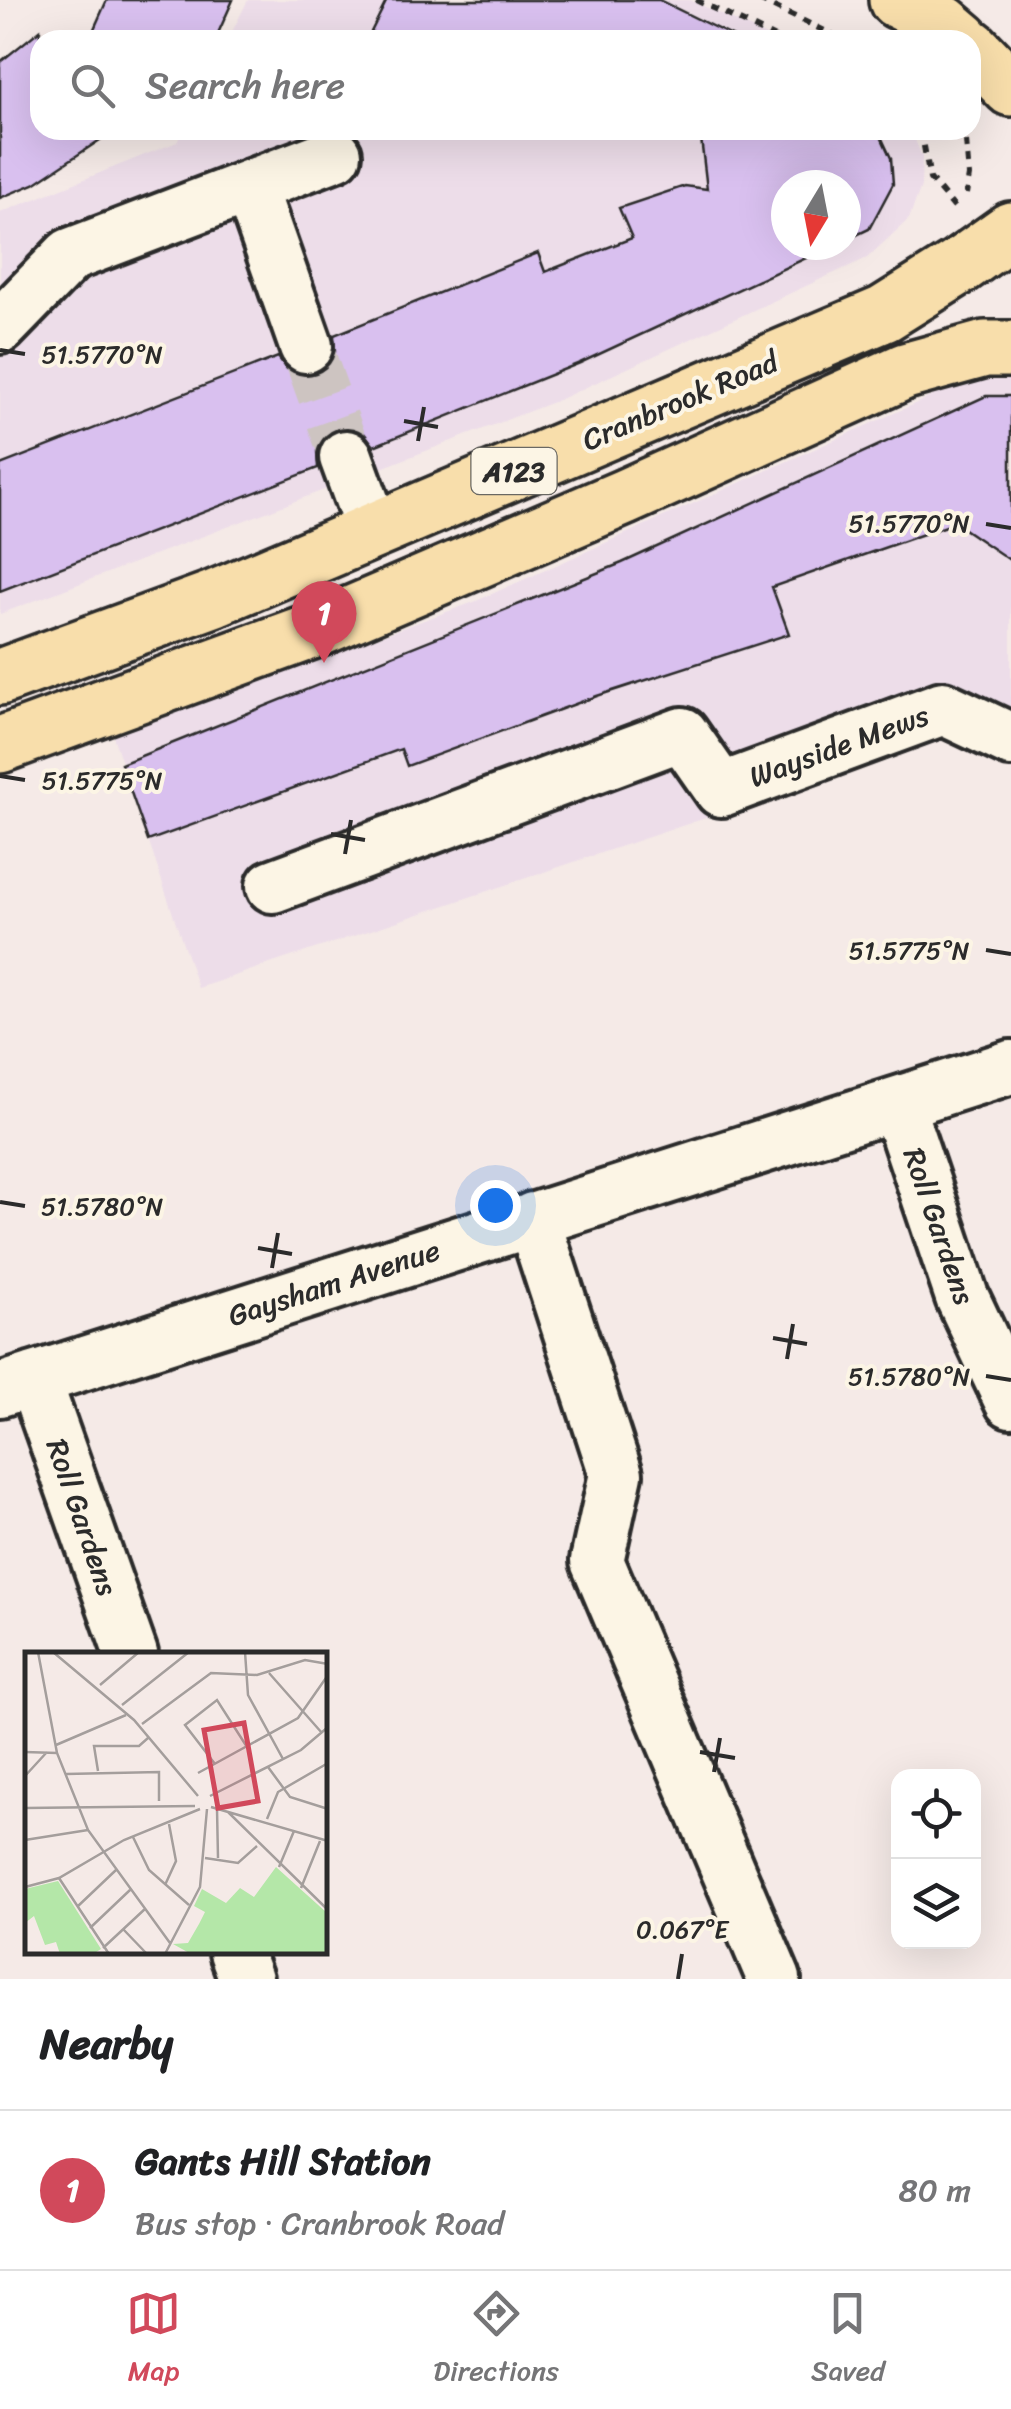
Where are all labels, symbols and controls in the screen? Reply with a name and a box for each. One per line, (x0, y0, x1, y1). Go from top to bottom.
search box (30, 30, 981, 140)
text: Search here (145, 52, 345, 119)
icon: search (65, 58, 120, 113)
north arrow (771, 170, 861, 260)
text: 51.5770°N (41, 332, 163, 377)
street label: Cranbrook Road (573, 335, 789, 467)
road number: A123 (472, 448, 556, 494)
text: 51.5770°N (848, 501, 970, 546)
pin: 1 (292, 580, 356, 663)
street label: Wayside Mews (741, 688, 937, 804)
text: 51.5775°N (42, 758, 163, 803)
text: 51.5775°N (849, 928, 970, 973)
street label: Roll Gardens (887, 1140, 991, 1313)
your location (470, 1180, 521, 1231)
text: 51.5780°N (41, 1184, 164, 1229)
street label: Gaysham Avenue (221, 1223, 447, 1343)
text: 51.5780°N (848, 1354, 971, 1399)
street label: Roll Gardens (30, 1431, 134, 1604)
inset map (25, 1652, 328, 1954)
map controls (891, 1769, 981, 1949)
button: locate (891, 1769, 981, 1859)
button: layers (891, 1859, 981, 1949)
text: 0.067°E (636, 1907, 730, 1952)
text: Nearby (40, 2007, 173, 2081)
text: Gants Hill Station (135, 2128, 431, 2195)
text: 1 (66, 2162, 79, 2219)
text: 80 m (899, 2162, 971, 2219)
text: Bus stop · Cranbrook Road (135, 2195, 504, 2252)
tab: Map (126, 2286, 181, 2395)
tab: Directions (433, 2286, 559, 2395)
tab: Saved (811, 2286, 885, 2395)

